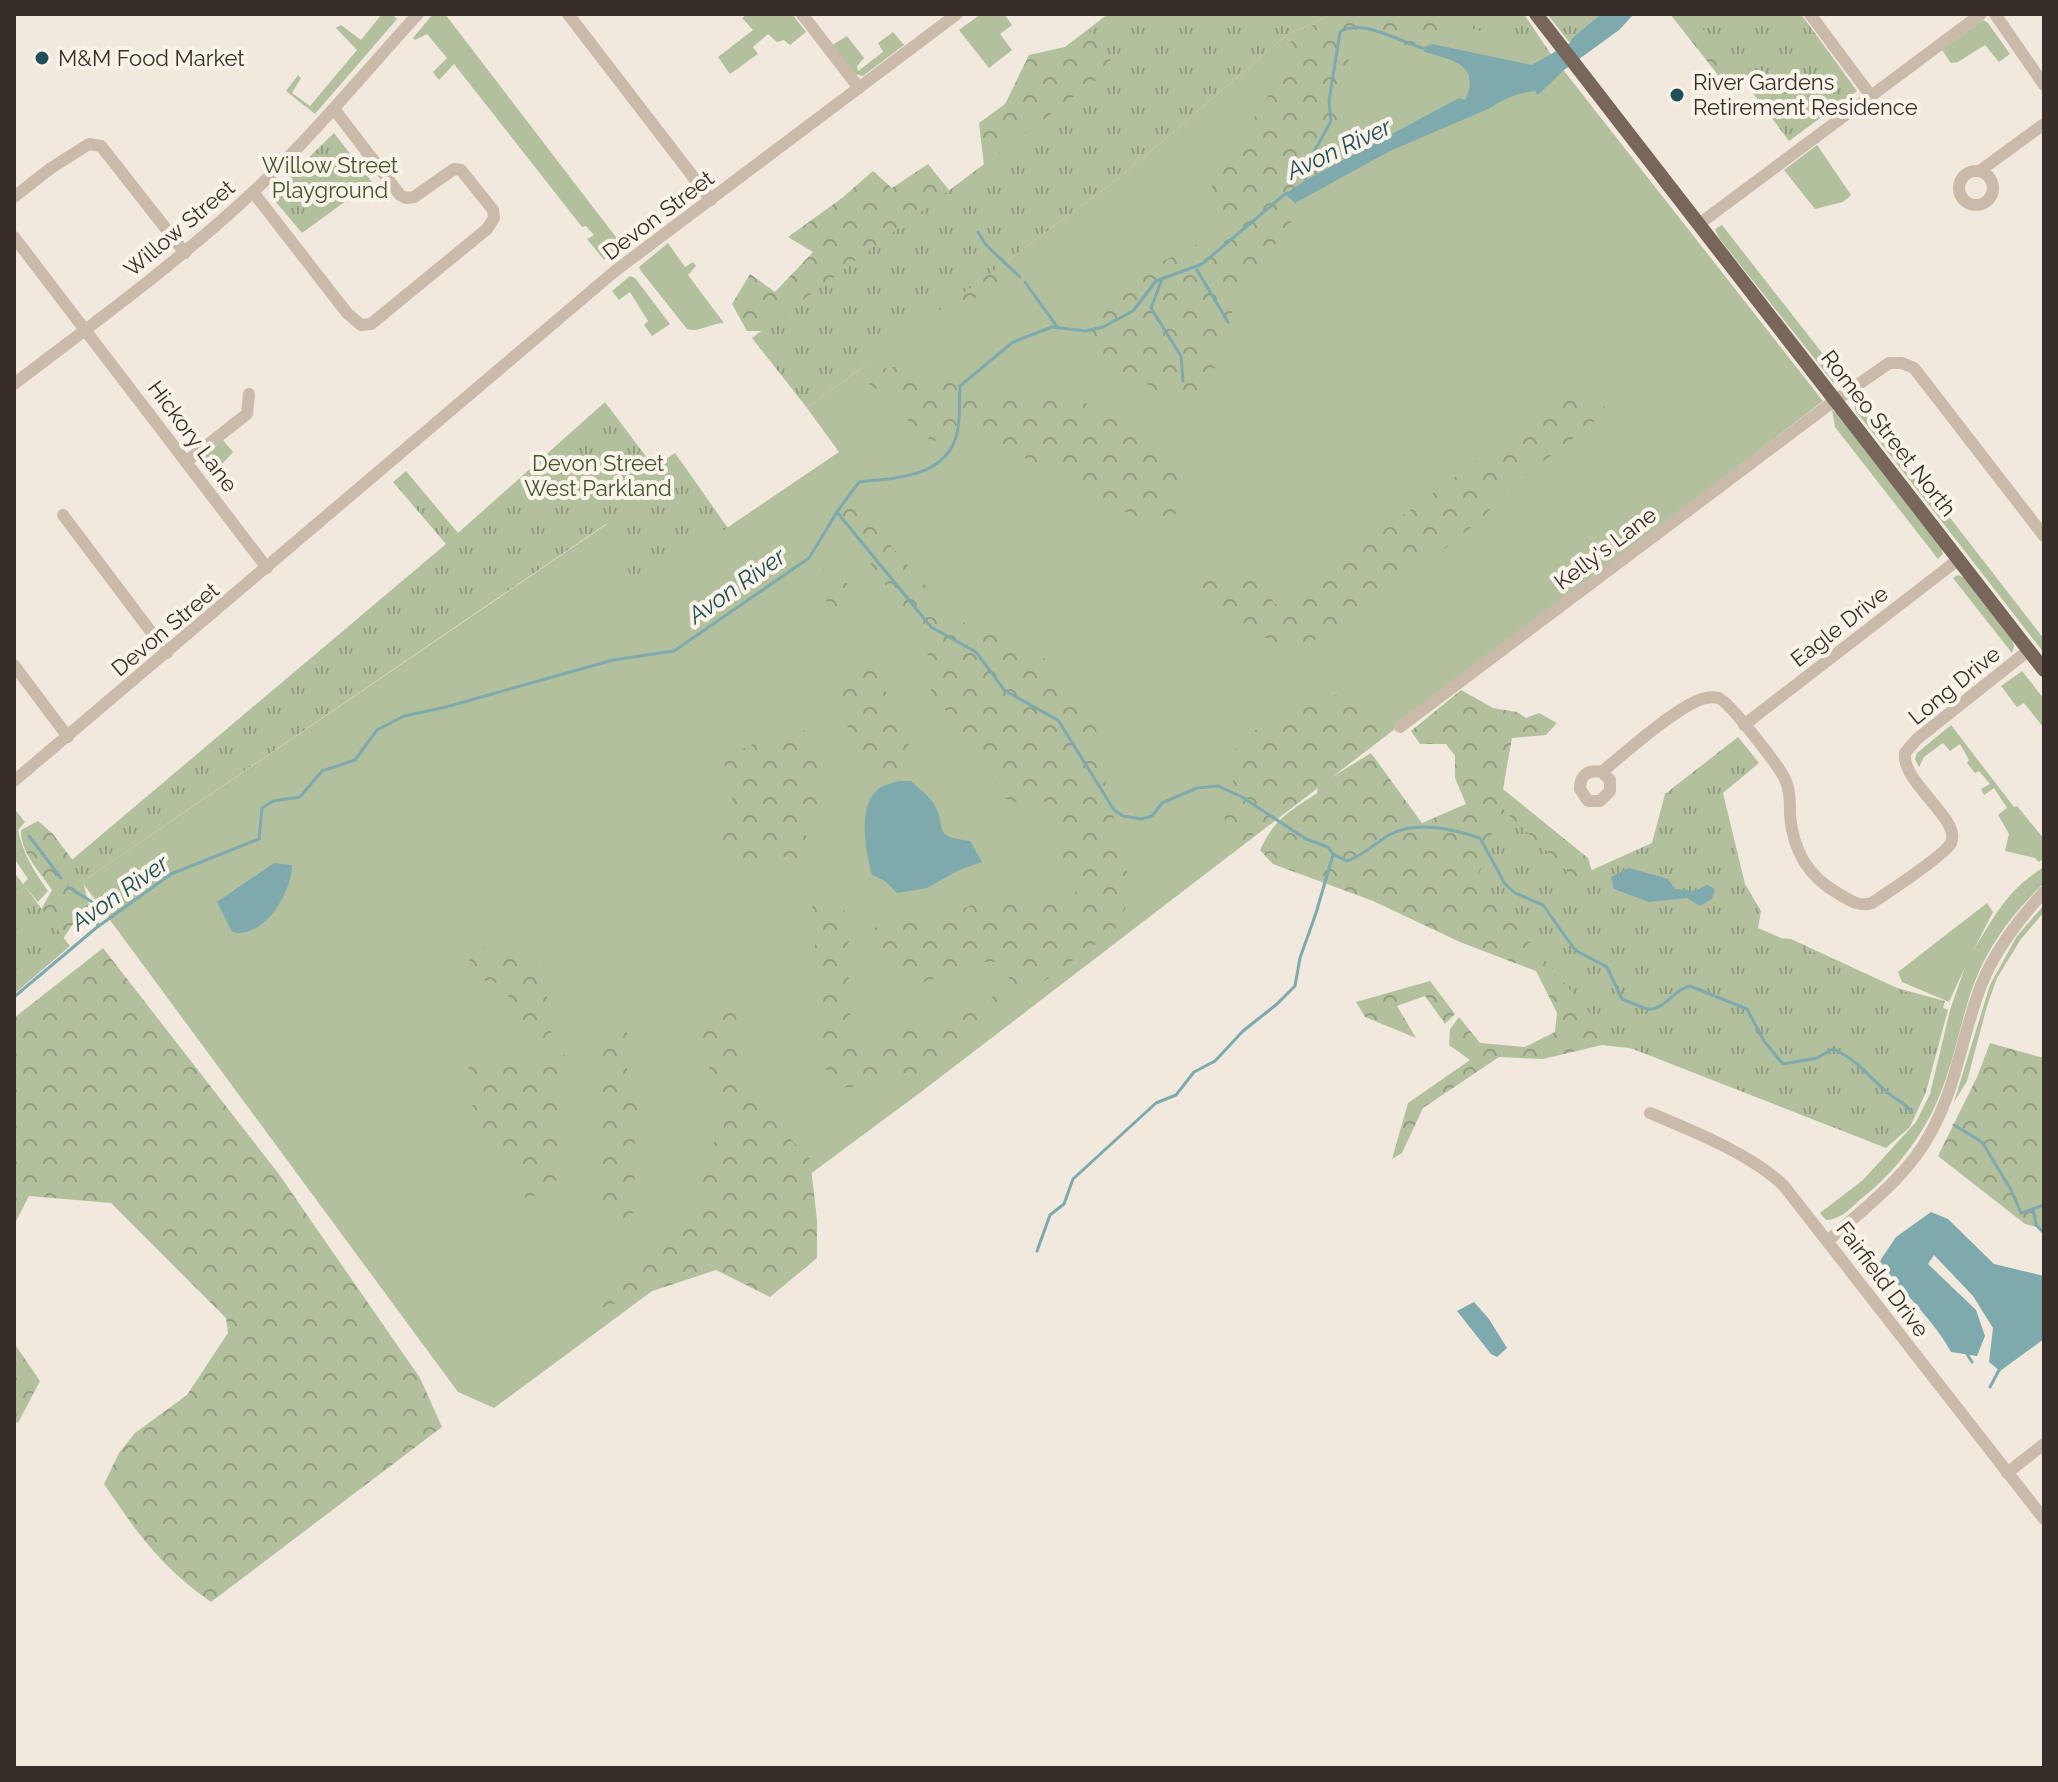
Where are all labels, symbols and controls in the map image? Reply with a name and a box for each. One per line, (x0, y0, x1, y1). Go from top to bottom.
place label: M&M Food Market (58, 45, 245, 71)
marker: M&M Food Market (33, 49, 51, 67)
place label: River Gardens Retirement Residence (1693, 69, 1918, 120)
marker: River Gardens Retirement Residence (1668, 86, 1686, 104)
water label: Avon River (1280, 111, 1397, 186)
park label: Willow Street Playground (262, 152, 399, 203)
street label: Devon Street (597, 164, 719, 265)
street label: Willow Street (118, 174, 240, 282)
street label: Romeo Street North (1816, 345, 1962, 521)
street label: Hickory Lane (143, 375, 243, 497)
park label: Devon Street West Parkland (524, 450, 672, 501)
street label: Kelly's Lane (1549, 501, 1661, 595)
water label: Avon River (681, 541, 792, 631)
street label: Devon Street (106, 576, 224, 681)
street label: Eagle Drive (1785, 580, 1893, 672)
street label: Long Drive (1903, 640, 2005, 730)
water label: Avon River (64, 848, 175, 938)
street label: Fairfield Drive (1831, 1216, 1935, 1342)

